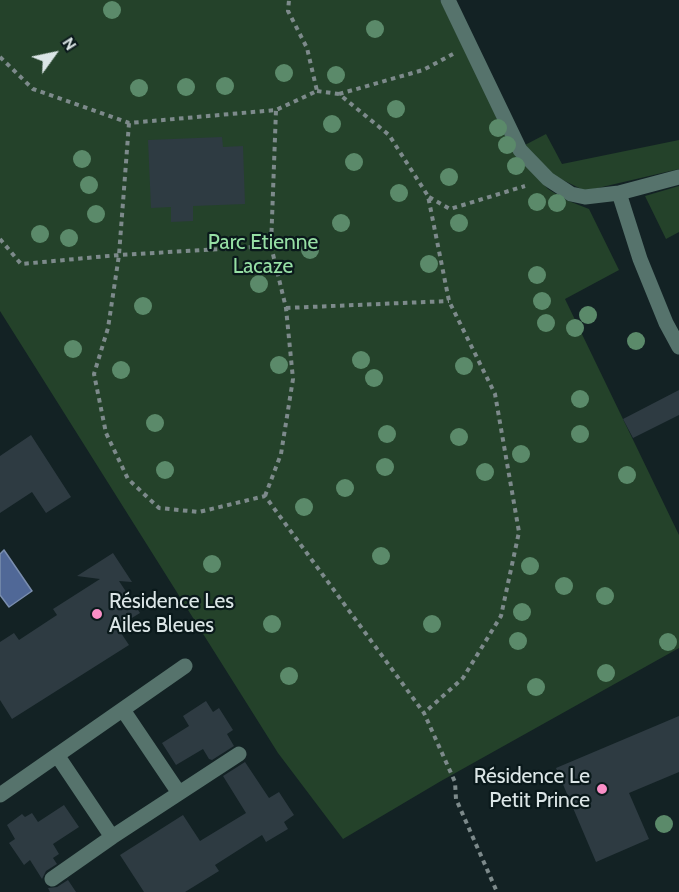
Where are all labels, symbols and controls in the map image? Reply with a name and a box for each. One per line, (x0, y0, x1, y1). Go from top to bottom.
north arrow (24, 24, 84, 84)
text: N (58, 34, 81, 54)
park label: Parc Etienne Lacaze (208, 230, 318, 280)
place label: Résidence Les Ailes Bleues (109, 589, 234, 639)
marker: Résidence Les Ailes Bleues (90, 607, 104, 621)
place label: Résidence Le Petit Prince (474, 764, 590, 814)
marker: Résidence Le Petit Prince (595, 782, 609, 796)

